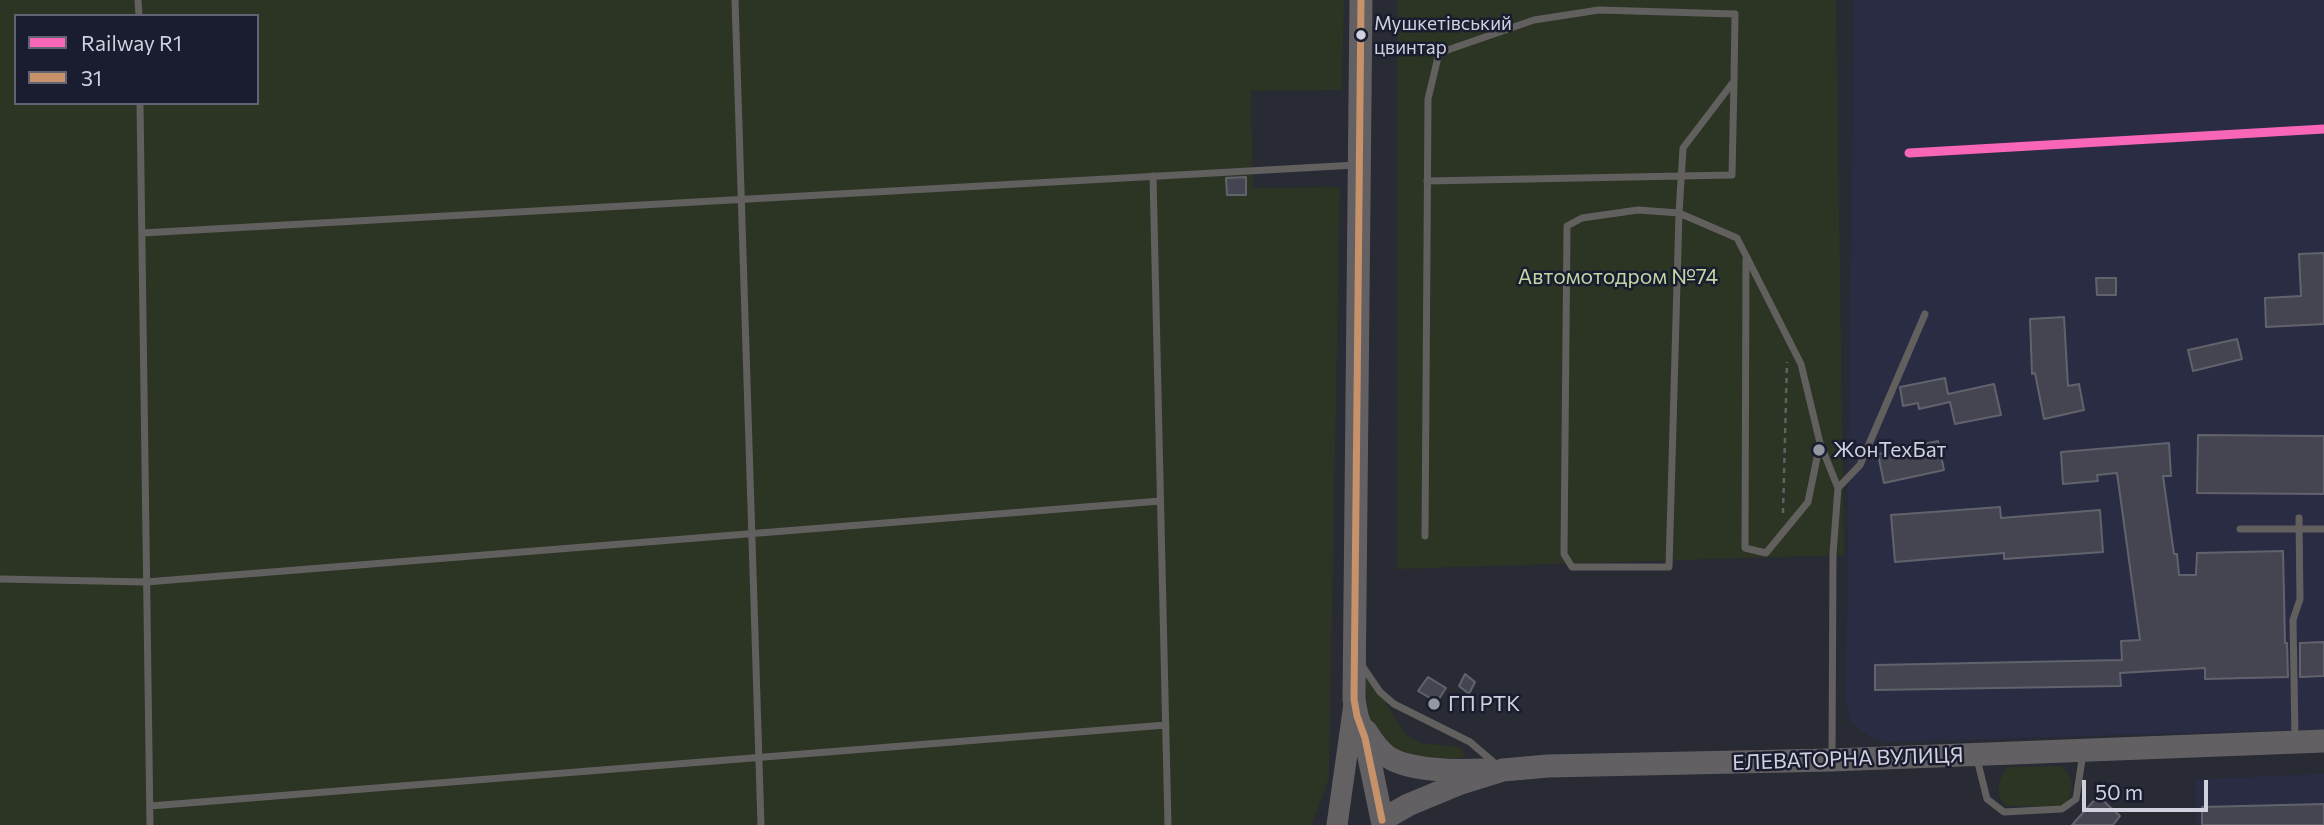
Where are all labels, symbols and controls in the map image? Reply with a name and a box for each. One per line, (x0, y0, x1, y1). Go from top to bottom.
place label: Мушкетівський цвинтар (1374, 13, 1512, 57)
legend (14, 14, 259, 105)
marker: Мушкетівський цвинтар (1354, 28, 1368, 42)
text: Railway R1 (81, 30, 182, 55)
text: 31 (81, 65, 102, 90)
park label: Автомотодром №74 (1518, 264, 1718, 290)
place label: ЖонТехБат (1833, 437, 1946, 463)
marker: ЖонТехБат (1811, 442, 1827, 458)
place label: ГП РТК (1448, 691, 1520, 717)
marker: ГП РТК (1426, 696, 1442, 712)
street label: ЕЛЕВАТОРНА ВУЛИЦЯ (1732, 742, 1964, 776)
scale bar (2086, 766, 2212, 810)
text: 50 m (2095, 779, 2143, 804)

